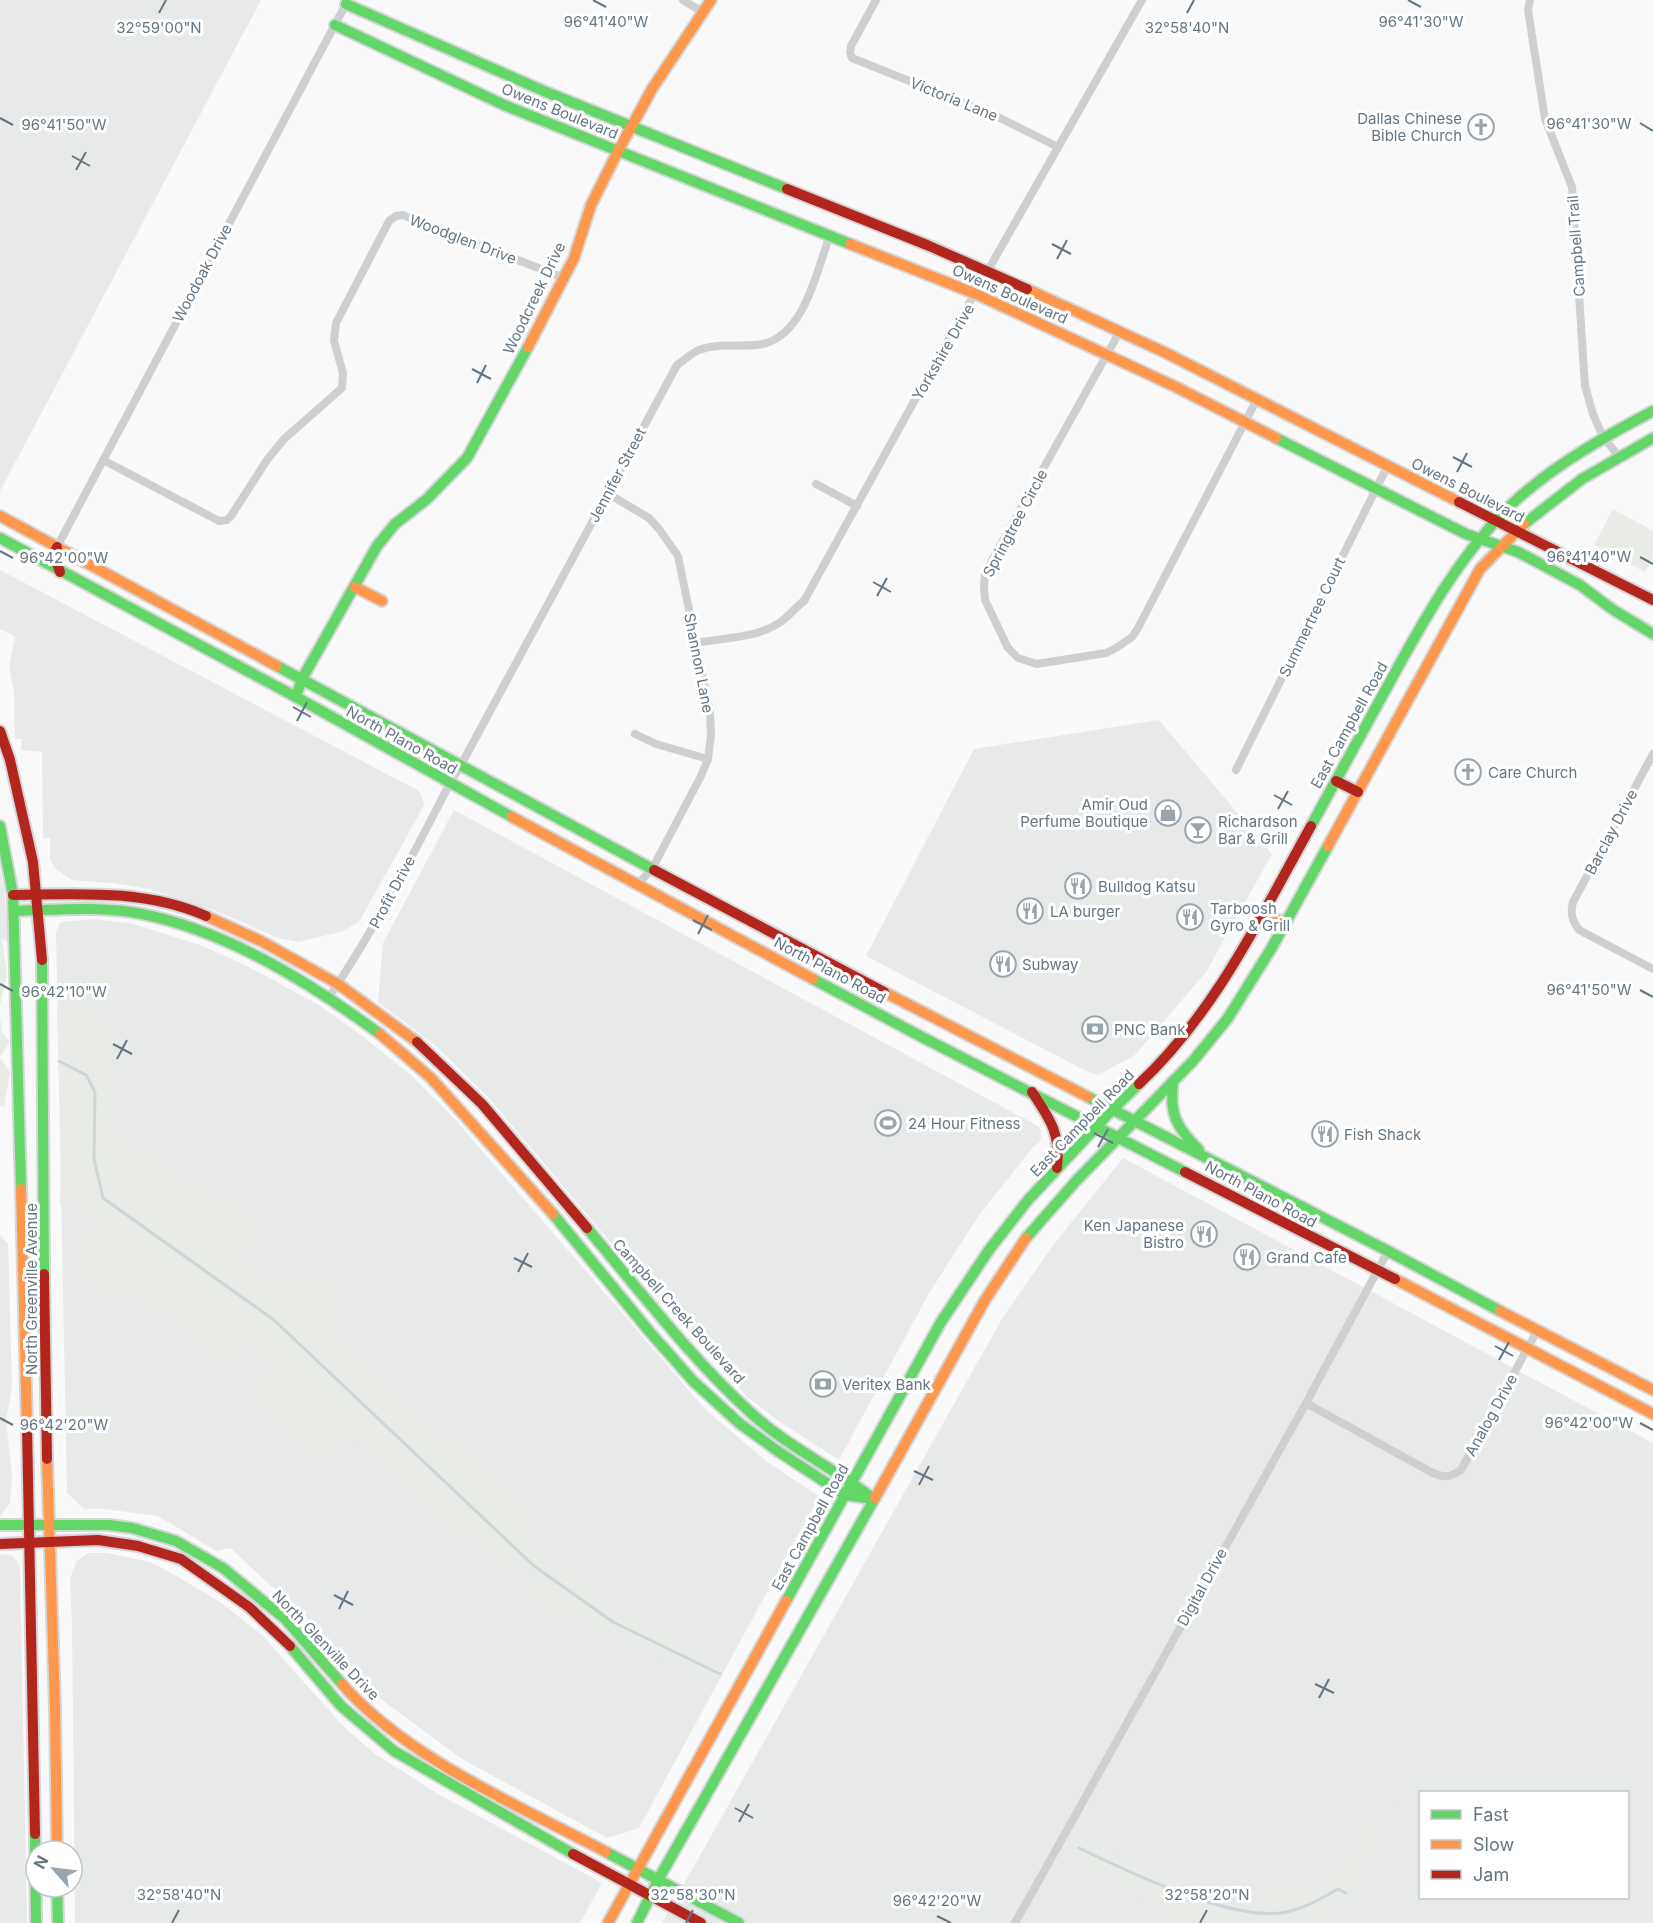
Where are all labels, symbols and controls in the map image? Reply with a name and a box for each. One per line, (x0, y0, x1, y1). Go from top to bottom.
text: 96°41'40"W (564, 12, 649, 31)
text: 96°41'30"W (1378, 12, 1464, 31)
text: 32°59'00"N (116, 18, 202, 37)
text: 32°58'40"N (1145, 18, 1229, 37)
street label: Victoria Lane (907, 73, 1001, 125)
street label: Owens Boulevard (499, 79, 621, 143)
place label: Dallas Chinese Bible Church (1357, 109, 1462, 145)
church icon: Dallas Chinese Bible Church (1466, 112, 1496, 142)
text: 96°41'30"W (1546, 114, 1632, 133)
text: 96°41'50"W (21, 115, 107, 134)
street label: Campbell Trail (1563, 195, 1589, 297)
street label: Woodglen Drive (407, 210, 519, 268)
street label: Woodoak Drive (168, 221, 236, 325)
street label: Woodcreek Drive (499, 239, 569, 357)
street label: Owens Boulevard (949, 260, 1071, 328)
street label: Yorkshire Drive (908, 300, 978, 404)
street label: Jennifer Street (584, 424, 650, 526)
street label: Owens Boulevard (1408, 453, 1528, 527)
street label: Springtree Circle (979, 466, 1051, 580)
text: 96°41'40"W (1547, 547, 1632, 566)
text: 96°42'00"W (20, 548, 109, 567)
street label: Summertree Court (1275, 554, 1349, 680)
street label: Shannon Lane (680, 612, 718, 714)
street label: East Campbell Road (1306, 658, 1392, 792)
street label: North Plano Road (343, 702, 461, 778)
church icon: Care Church (1453, 757, 1483, 787)
place label: Care Church (1488, 763, 1577, 782)
street label: Barclay Drive (1581, 786, 1641, 878)
place label: Amir Oud Perfume Boutique (1020, 795, 1148, 831)
shop icon: Amir Oud Perfume Boutique (1153, 798, 1183, 828)
place label: Richardson Bar & Grill (1218, 812, 1298, 848)
bar icon: Richardson Bar & Grill (1183, 815, 1213, 845)
street label: Profit Drive (365, 852, 419, 932)
restaurant icon: Bulldog Katsu (1063, 871, 1093, 901)
place label: Bulldog Katsu (1098, 877, 1196, 896)
restaurant icon: LA burger (1015, 896, 1045, 926)
place label: Tarboosh Gyro & Grill (1210, 899, 1290, 935)
place label: LA burger (1050, 902, 1120, 921)
restaurant icon: Tarboosh Gyro & Grill (1175, 902, 1205, 932)
street label: North Plano Road (771, 932, 889, 1008)
restaurant icon: Subway (988, 949, 1018, 979)
place label: Subway (1022, 955, 1079, 974)
text: 96°41'50"W (1546, 980, 1632, 999)
text: 96°42'10"W (21, 982, 107, 1001)
bank icon: PNC Bank (1080, 1014, 1110, 1044)
place label: PNC Bank (1114, 1020, 1186, 1039)
street label: East Campbell Road (1026, 1065, 1138, 1181)
sports icon: 24 Hour Fitness (873, 1108, 903, 1138)
place label: 24 Hour Fitness (908, 1114, 1021, 1133)
restaurant icon: Fish Shack (1310, 1119, 1340, 1149)
place label: Fish Shack (1344, 1125, 1422, 1144)
street label: North Plano Road (1202, 1156, 1320, 1232)
street label: North Greenville Avenue (22, 1203, 41, 1375)
place label: Ken Japanese Bistro (1084, 1216, 1184, 1252)
restaurant icon: Ken Japanese Bistro (1189, 1219, 1219, 1249)
street label: Campbell Creek Boulevard (609, 1235, 749, 1387)
restaurant icon: Grand Cafe (1232, 1242, 1262, 1272)
place label: Grand Cafe (1266, 1248, 1347, 1267)
bank icon: Veritex Bank (808, 1369, 838, 1399)
street label: Analog Drive (1461, 1371, 1521, 1459)
place label: Veritex Bank (842, 1375, 932, 1394)
text: 96°42'00"W (1545, 1413, 1634, 1432)
text: 96°42'20"W (20, 1415, 108, 1434)
street label: East Campbell Road (767, 1460, 853, 1594)
street label: Digital Drive (1173, 1545, 1231, 1629)
street label: North Glenville Drive (268, 1586, 384, 1704)
legend (1419, 1791, 1629, 1899)
text: Fast (1473, 1804, 1509, 1825)
text: Slow (1473, 1834, 1514, 1855)
north arrow (24, 1839, 84, 1899)
text: N (29, 1852, 52, 1872)
text: Jam (1473, 1864, 1509, 1885)
text: 32°58'40"N (137, 1885, 221, 1904)
text: 32°58'30"N (650, 1885, 736, 1904)
text: 32°58'20"N (1164, 1885, 1250, 1904)
text: 96°42'20"W (893, 1891, 981, 1910)

